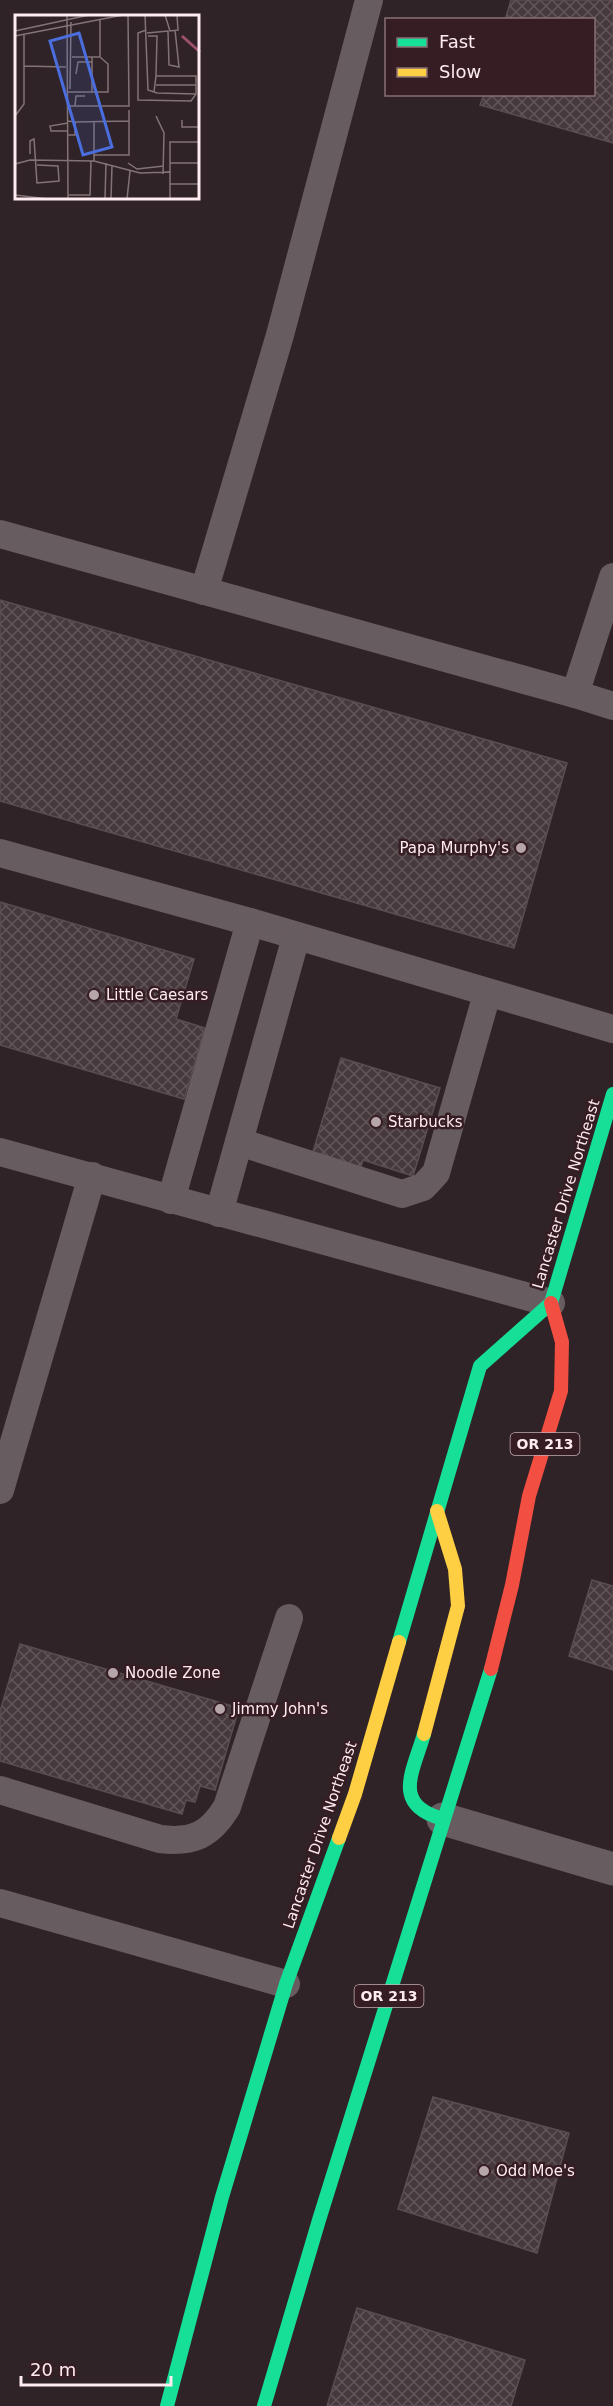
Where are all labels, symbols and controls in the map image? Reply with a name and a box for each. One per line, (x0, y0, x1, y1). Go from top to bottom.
inset map (15, 15, 200, 200)
legend (385, 18, 595, 96)
text: Fast (439, 31, 475, 52)
text: Slow (439, 61, 481, 82)
place label: Papa Murphy's (399, 839, 509, 857)
marker: Papa Murphy's (514, 841, 528, 855)
place label: Little Caesars (106, 986, 209, 1004)
marker: Little Caesars (87, 988, 101, 1002)
street label: Lancaster Drive Northeast (529, 1097, 603, 1291)
place label: Starbucks (388, 1113, 463, 1131)
marker: Starbucks (369, 1115, 383, 1129)
road number: OR 213 (510, 1433, 580, 1455)
place label: Noodle Zone (125, 1664, 220, 1682)
marker: Noodle Zone (106, 1666, 120, 1680)
place label: Jimmy John's (231, 1700, 328, 1718)
marker: Jimmy John's (213, 1702, 227, 1716)
street label: Lancaster Drive Northeast (279, 1739, 361, 1931)
road number: OR 213 (354, 1985, 424, 2007)
place label: Odd Moe's (496, 2162, 575, 2180)
marker: Odd Moe's (477, 2164, 491, 2178)
scale bar (21, 2349, 171, 2387)
text: 20 m (30, 2359, 76, 2380)

